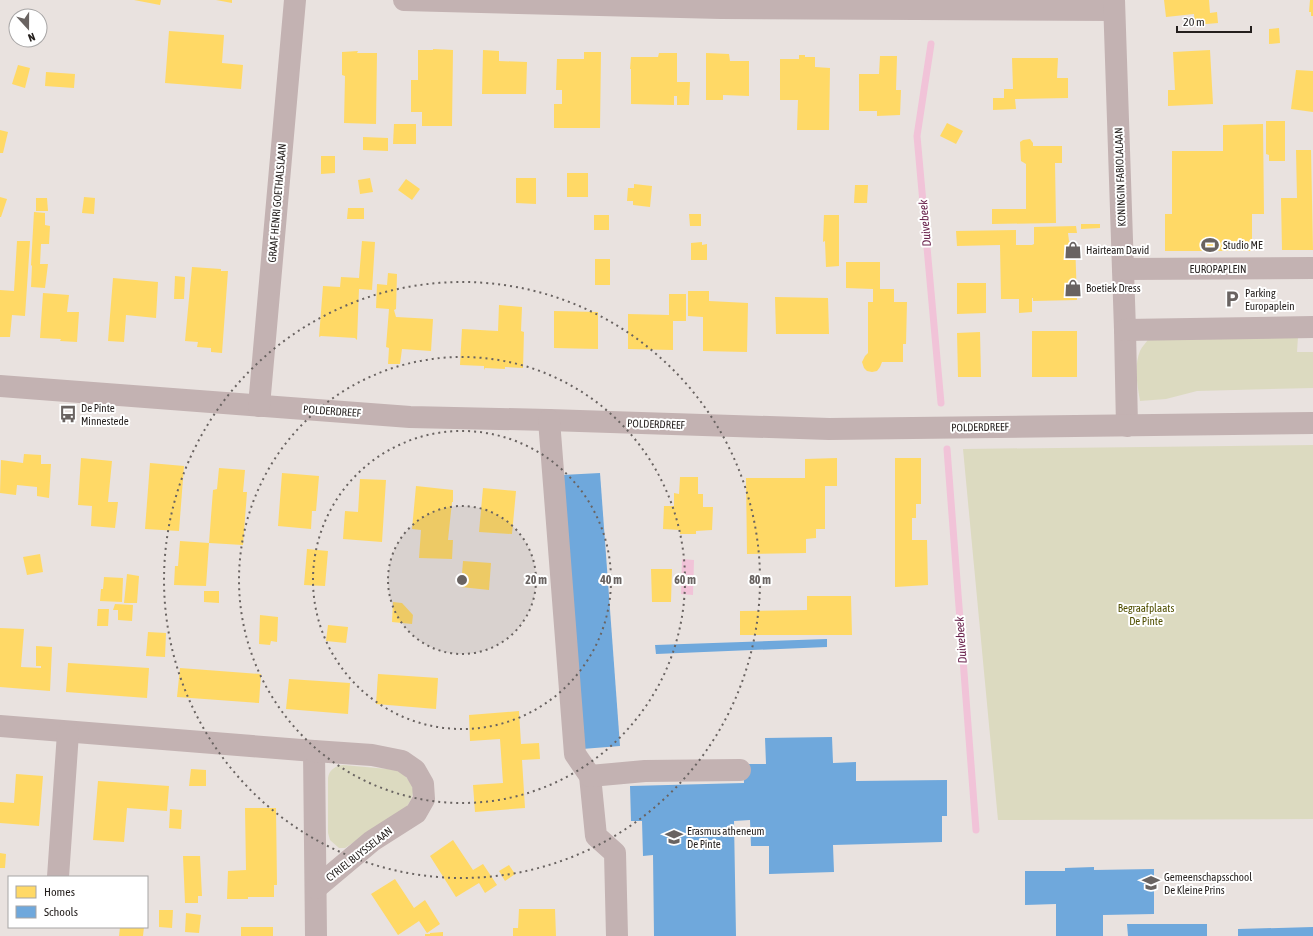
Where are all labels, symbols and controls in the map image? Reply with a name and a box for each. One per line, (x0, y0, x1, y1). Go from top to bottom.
north arrow (8, 8, 48, 48)
scale bar (1177, 8, 1251, 34)
text: 20 m (1183, 15, 1205, 29)
text: N (26, 31, 37, 44)
street label: KONINGIN FABIOLALAAN (1112, 127, 1128, 227)
street label: GRAAF HENRI GOETHALSLAAN (266, 143, 288, 263)
water label: Duivebeek (916, 198, 934, 247)
sports icon: Studio ME (1200, 235, 1220, 255)
place label: Studio ME (1223, 239, 1263, 251)
shop icon: Hairteam David (1063, 240, 1083, 260)
place label: Hairteam David (1086, 244, 1149, 256)
street label: EUROPAPLEIN (1190, 263, 1246, 275)
shop icon: Boetiek Dress (1063, 278, 1083, 298)
place label: Boetiek Dress (1086, 282, 1141, 294)
place label: Parking Europaplein (1245, 287, 1295, 312)
parking icon: Parking Europaplein (1222, 289, 1242, 309)
place label: De Pinte Minnestede (81, 402, 129, 427)
street label: POLDERDREEF (303, 403, 362, 419)
bus stop icon: De Pinte Minnestede (58, 404, 78, 424)
street label: POLDERDREEF (627, 417, 686, 431)
street label: POLDERDREEF (951, 420, 1010, 434)
centre of rings (455, 573, 469, 587)
text: 20 m (525, 573, 547, 587)
text: 40 m (599, 573, 622, 587)
text: 60 m (674, 573, 696, 587)
text: 80 m (749, 573, 771, 587)
park label: Begraafplaats De Pinte (1118, 602, 1174, 627)
water label: Duivebeek (952, 615, 970, 664)
street label: CYRIEL BUYSSELAAN (324, 824, 394, 884)
place label: Erasmus atheneum De Pinte (687, 825, 765, 850)
school or university icon: Erasmus atheneum De Pinte (664, 827, 684, 847)
place label: Gemeenschapsschool De Kleine Prins (1164, 871, 1252, 896)
school or university icon: Gemeenschapsschool De Kleine Prins (1141, 873, 1161, 893)
legend (8, 876, 148, 928)
text: Homes (44, 885, 75, 899)
text: Schools (44, 905, 78, 919)

